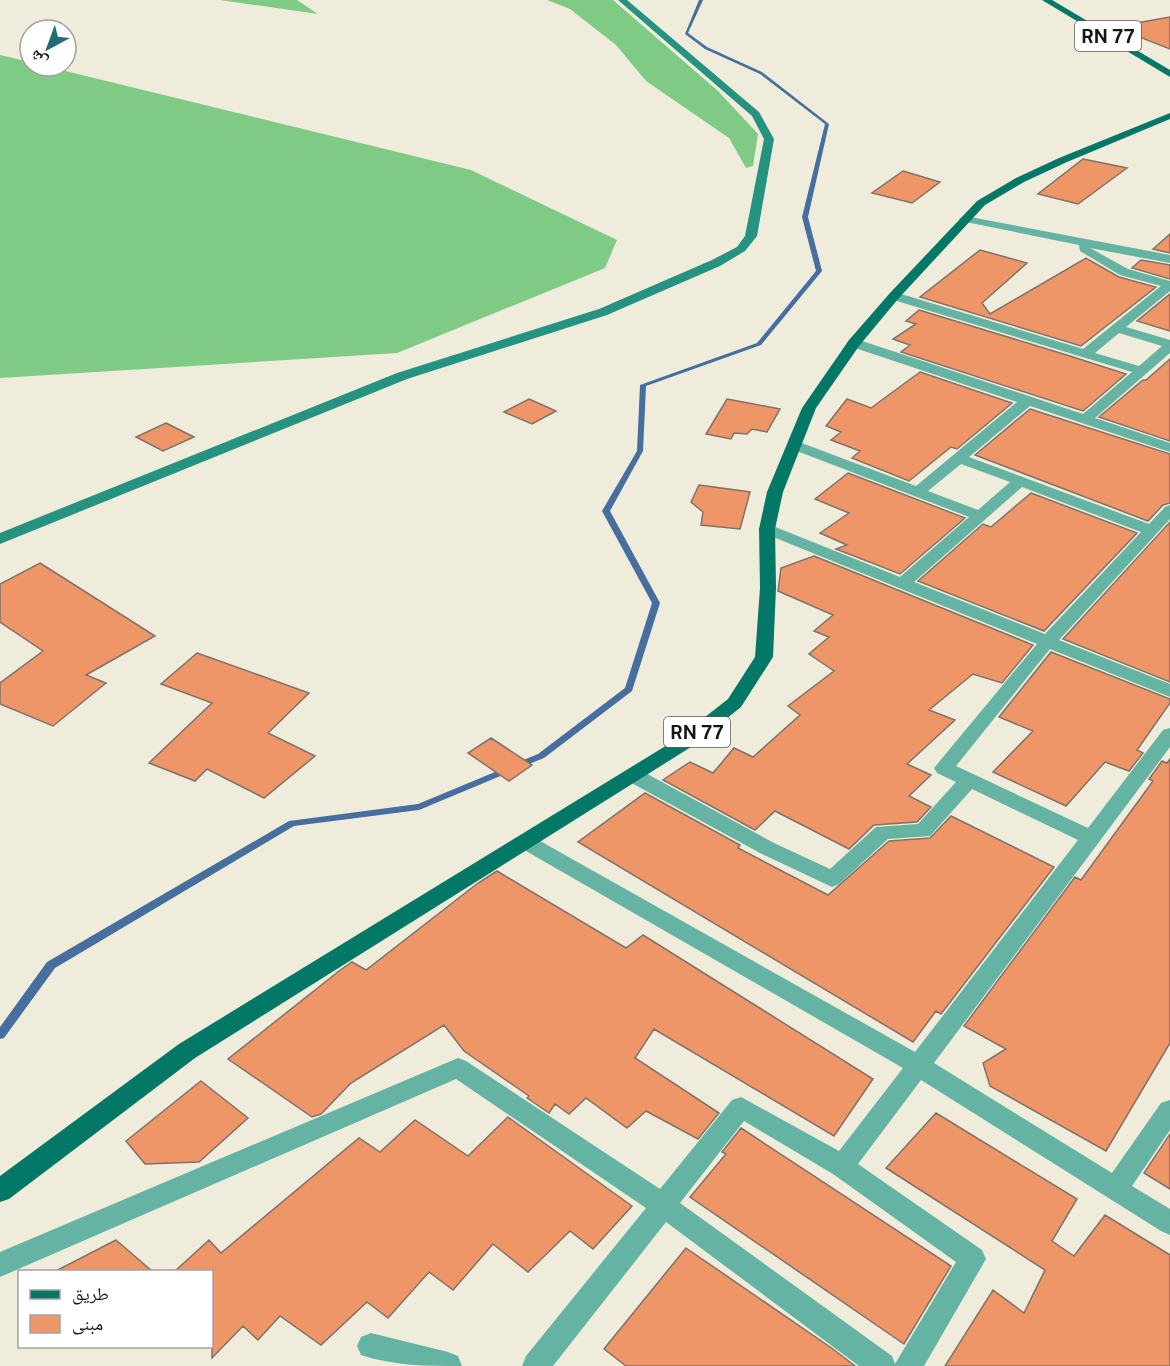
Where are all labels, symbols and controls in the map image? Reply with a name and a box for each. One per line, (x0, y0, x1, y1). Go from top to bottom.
north arrow (18, 18, 78, 78)
road number: RN 77 (1075, 21, 1141, 51)
text: ش (26, 46, 51, 72)
road number: RN 77 (664, 717, 730, 747)
legend (18, 1270, 213, 1348)
text: طريق (72, 1283, 109, 1305)
text: مبنى (72, 1313, 103, 1335)

